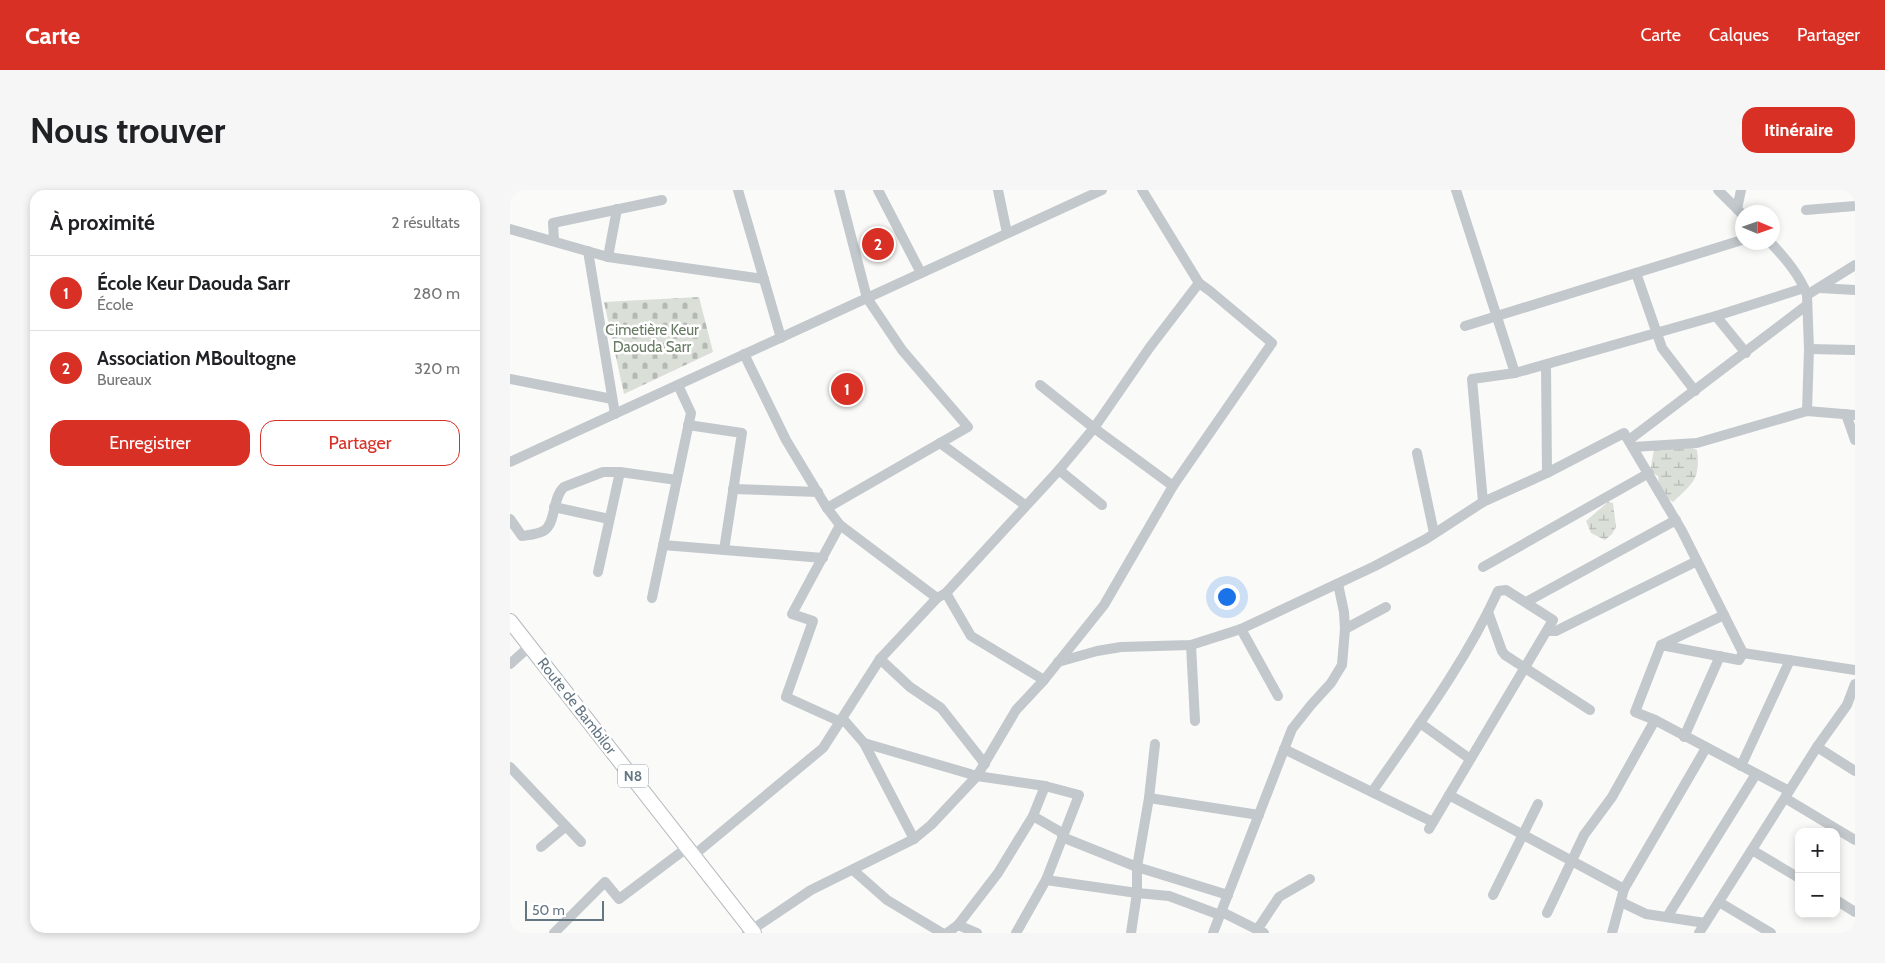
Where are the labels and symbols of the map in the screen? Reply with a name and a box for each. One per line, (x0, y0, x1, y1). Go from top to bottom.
north arrow (1735, 205, 1780, 250)
pin: 2 (862, 225, 894, 263)
park label: Cimetière Keur Daouda Sarr (605, 321, 699, 356)
pin: 1 (831, 370, 863, 408)
your location (1214, 584, 1240, 610)
street label: Route de Bambilor (534, 654, 620, 758)
road number: N8 (618, 764, 648, 788)
scale bar (525, 898, 604, 921)

